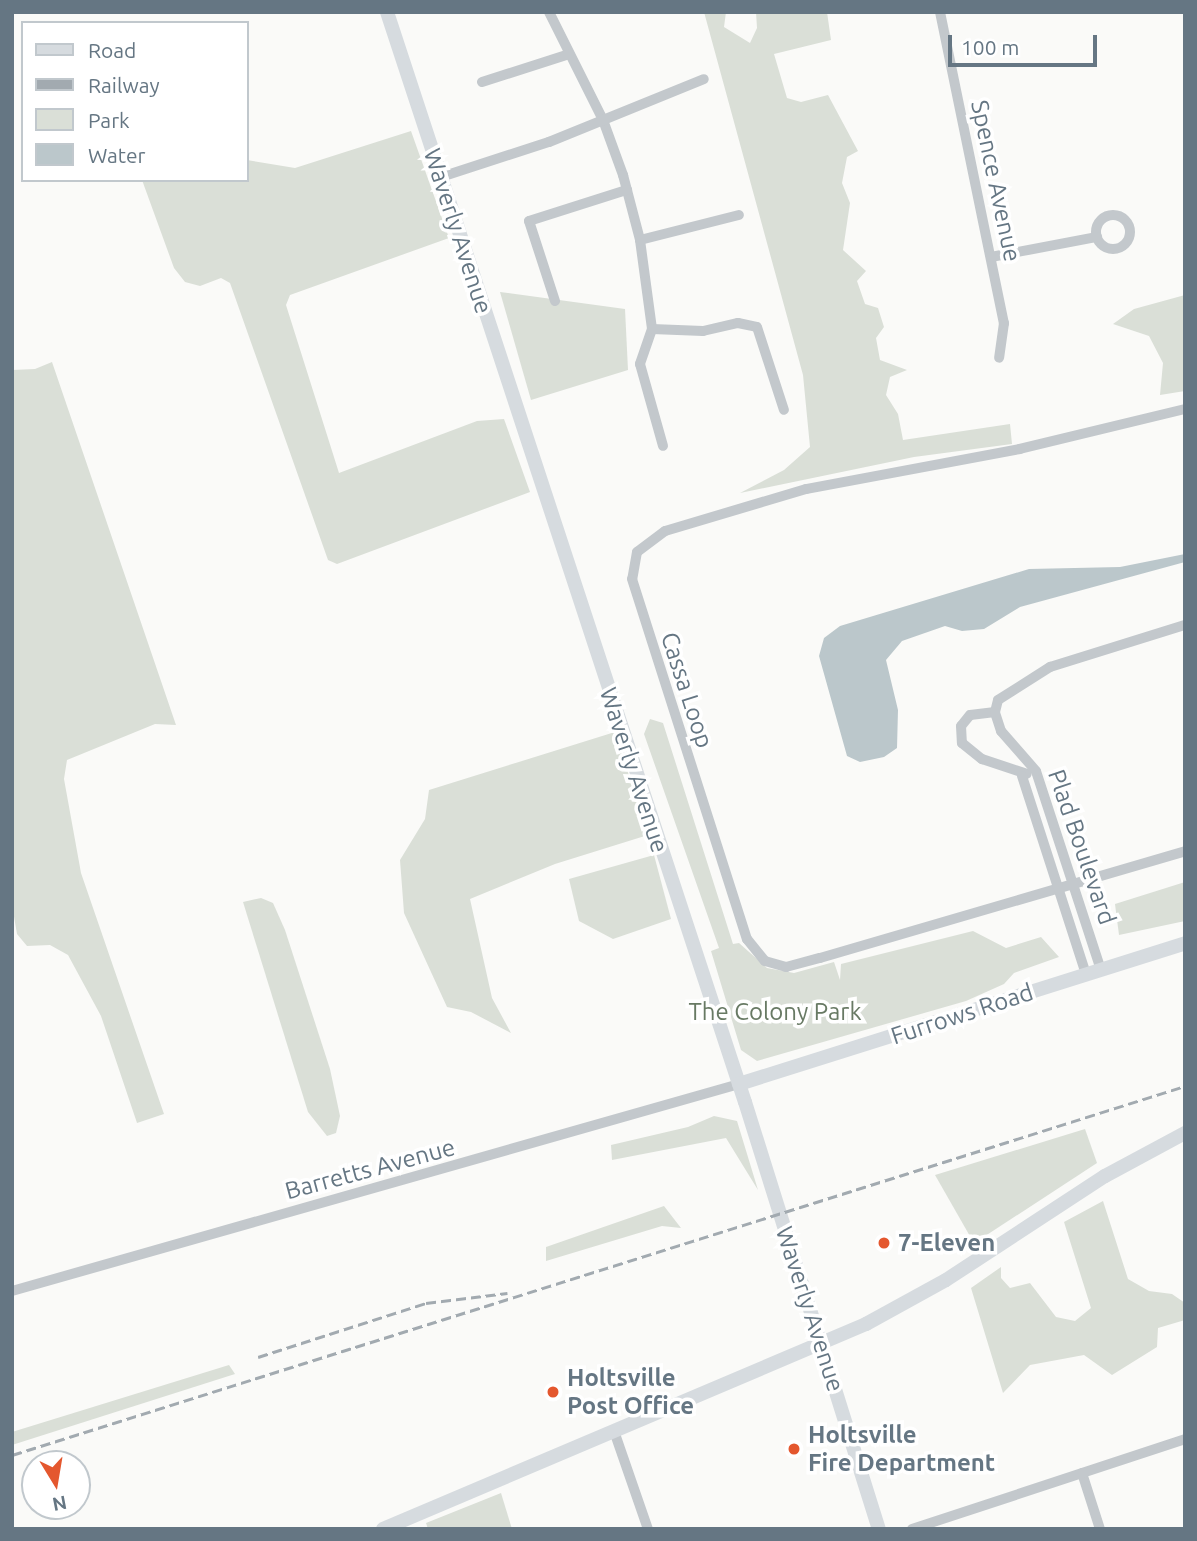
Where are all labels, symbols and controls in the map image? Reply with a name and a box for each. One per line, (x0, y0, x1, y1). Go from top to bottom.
legend (21, 21, 248, 182)
scale bar (952, 21, 1101, 65)
text: 100 m (961, 35, 1019, 59)
text: Road (88, 38, 136, 62)
text: Railway (88, 73, 160, 97)
street label: Spence Avenue (965, 98, 1027, 264)
text: Park (88, 108, 130, 132)
text: Water (88, 143, 146, 167)
street label: Waverly Avenue (418, 145, 498, 317)
street label: Cassa Loop (655, 628, 719, 752)
street label: Waverly Avenue (594, 684, 674, 856)
street label: Plad Boulevard (1042, 766, 1122, 928)
street label: Furrows Road (887, 977, 1037, 1051)
park label: The Colony Park (688, 998, 862, 1026)
street label: Barretts Avenue (282, 1132, 458, 1206)
street label: Waverly Avenue (770, 1223, 850, 1395)
place label: 7-Eleven (898, 1229, 995, 1257)
marker: 7-Eleven (876, 1235, 892, 1251)
place label: Holtsville Post Office (567, 1364, 694, 1420)
marker: Holtsville Post Office (545, 1384, 561, 1400)
place label: Holtsville Fire Department (808, 1421, 995, 1477)
marker: Holtsville Fire Department (786, 1441, 802, 1457)
north arrow (21, 1450, 91, 1520)
text: N (51, 1491, 69, 1516)

